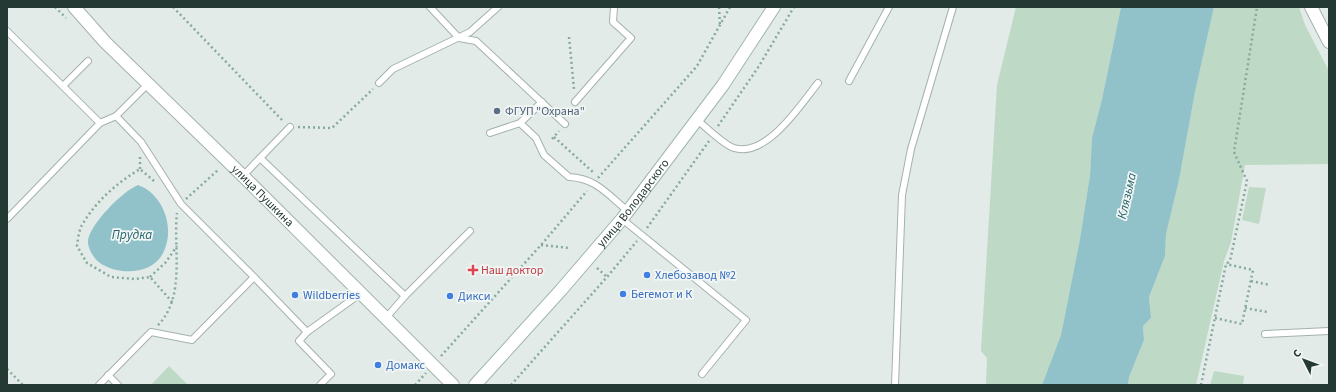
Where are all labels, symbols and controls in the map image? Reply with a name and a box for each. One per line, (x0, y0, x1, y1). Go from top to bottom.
place label: ФГУП "Охрана" (505, 103, 585, 120)
marker: ФГУП "Охрана" (492, 106, 502, 116)
street label: улица Володарского (593, 155, 673, 251)
street label: улица Пушкина (228, 161, 298, 231)
water label: Клязьма (1113, 171, 1141, 221)
water label: Прудка (112, 226, 152, 244)
place label: Наш доктор (481, 262, 544, 279)
marker: Наш доктор (468, 265, 478, 275)
place label: Хлебозавод №2 (655, 267, 736, 284)
marker: Хлебозавод №2 (642, 270, 652, 280)
place label: Бегемот и К (631, 286, 692, 303)
place label: Wildberries (303, 287, 360, 304)
place label: Дикси (458, 288, 491, 305)
marker: Бегемот и К (618, 289, 628, 299)
marker: Wildberries (290, 290, 300, 300)
marker: Дикси (445, 291, 455, 301)
north arrow (1284, 340, 1324, 380)
text: С (1289, 346, 1305, 361)
place label: Домакс (386, 357, 426, 374)
marker: Домакс (373, 360, 383, 370)

